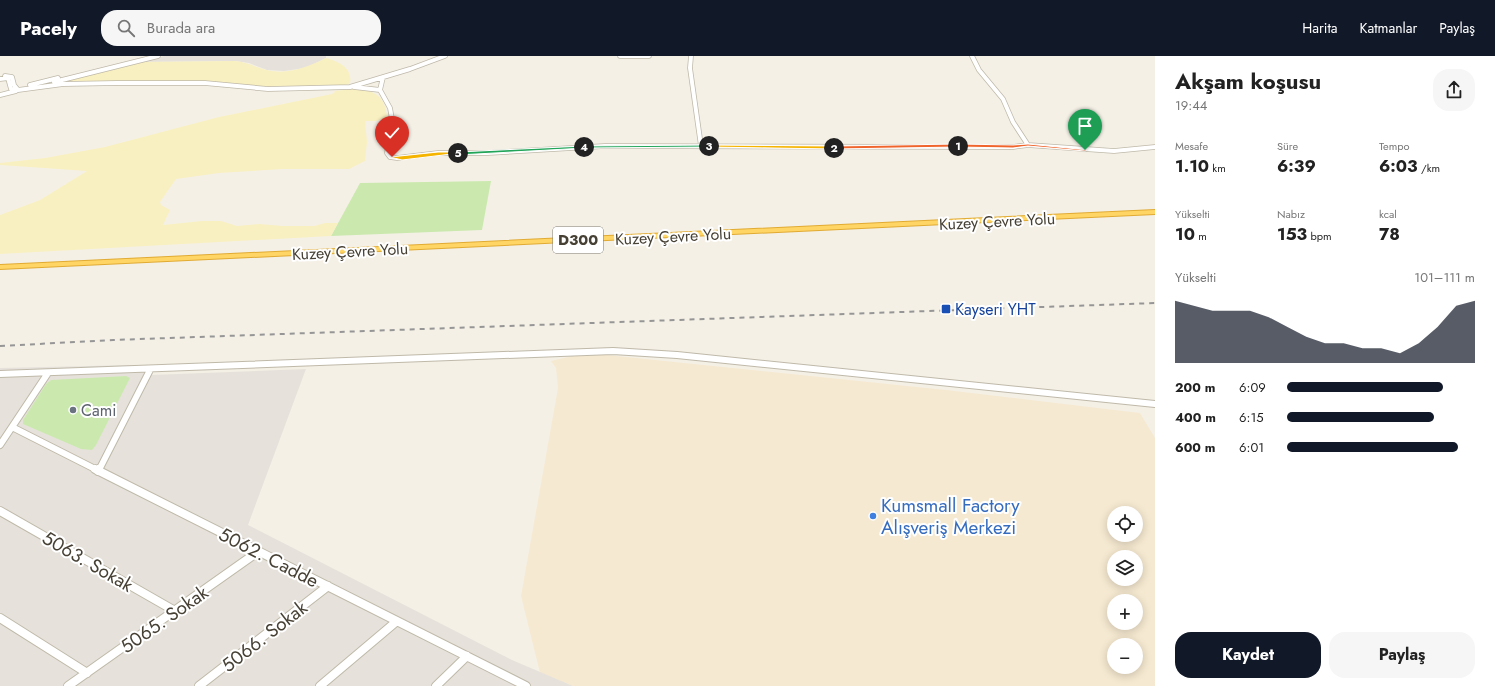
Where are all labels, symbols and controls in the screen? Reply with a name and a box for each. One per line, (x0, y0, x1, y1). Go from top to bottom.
search box (101, 10, 381, 46)
text: Pacely (20, 15, 77, 42)
icon: search (115, 17, 137, 39)
text: Burada ara (147, 17, 215, 39)
text: Harita (1302, 18, 1338, 38)
text: Katmanlar (1360, 18, 1417, 38)
text: Paylaş (1439, 18, 1475, 38)
text: Akşam koşusu (1175, 65, 1321, 97)
button: share (1433, 69, 1475, 111)
text: 19:44 (1175, 96, 1207, 115)
pin (1068, 109, 1102, 150)
icon: arrive (1074, 115, 1096, 137)
pin (375, 116, 409, 157)
icon: check (381, 122, 403, 144)
pin: 3 (699, 136, 719, 156)
pin: 1 (948, 136, 968, 156)
pin: 4 (574, 137, 594, 157)
text: 3 (706, 138, 712, 154)
pin: 2 (824, 138, 844, 158)
text: 1 (955, 138, 961, 154)
text: Mesafe (1175, 138, 1208, 154)
text: Süre (1277, 138, 1298, 154)
text: Tempo (1379, 138, 1410, 154)
text: 4 (580, 139, 588, 155)
text: 2 (830, 140, 838, 156)
pin: 5 (448, 143, 468, 163)
text: 5 (454, 145, 462, 161)
text: 1.10 (1175, 154, 1209, 178)
text: 6:39 (1277, 154, 1316, 178)
text: 6:03 (1379, 154, 1418, 178)
text: km (1209, 160, 1226, 176)
text: /km (1418, 160, 1440, 176)
text: Yükselti (1175, 206, 1210, 222)
text: Nabız (1277, 206, 1305, 222)
text: kcal (1379, 206, 1397, 222)
street label: Kuzey Çevre Yolu (938, 207, 1056, 236)
street label: Kuzey Çevre Yolu (614, 222, 732, 251)
text: 10 (1175, 222, 1195, 246)
text: 153 (1277, 222, 1307, 246)
text: 78 (1379, 222, 1400, 246)
road number: D300 (553, 227, 603, 253)
text: m (1195, 228, 1207, 244)
text: bpm (1307, 228, 1332, 244)
street label: Kuzey Çevre Yolu (291, 237, 409, 266)
text: Yükselti (1175, 268, 1216, 287)
text: 101–111 m (1414, 268, 1475, 287)
place label: Kayseri YHT (955, 298, 1036, 321)
marker: Kayseri YHT (940, 303, 952, 315)
text: 200 m (1175, 378, 1215, 397)
text: 6:09 (1239, 378, 1266, 397)
place label: Cami (81, 399, 116, 422)
marker: Cami (68, 405, 78, 415)
text: 400 m (1175, 408, 1216, 427)
text: 6:15 (1239, 408, 1264, 427)
text: 600 m (1175, 438, 1215, 457)
text: 6:01 (1239, 438, 1264, 457)
place label: Kumsmall Factory Alışveriş Merkezi (881, 492, 1020, 541)
map controls (1107, 506, 1143, 674)
button: locate (1107, 506, 1143, 542)
marker: Kumsmall Factory Alışveriş Merkezi (868, 511, 878, 521)
street label: 5062. Cadde (214, 521, 324, 594)
street label: 5063. Sokak (37, 524, 139, 599)
button: layers (1107, 550, 1143, 586)
street label: 5065. Sokak (115, 579, 214, 660)
street label: 5066. Sokak (216, 594, 313, 678)
button: + (1107, 594, 1143, 630)
button: Kaydet (1175, 632, 1321, 678)
button: Paylaş (1329, 632, 1475, 678)
button: − (1107, 638, 1143, 674)

